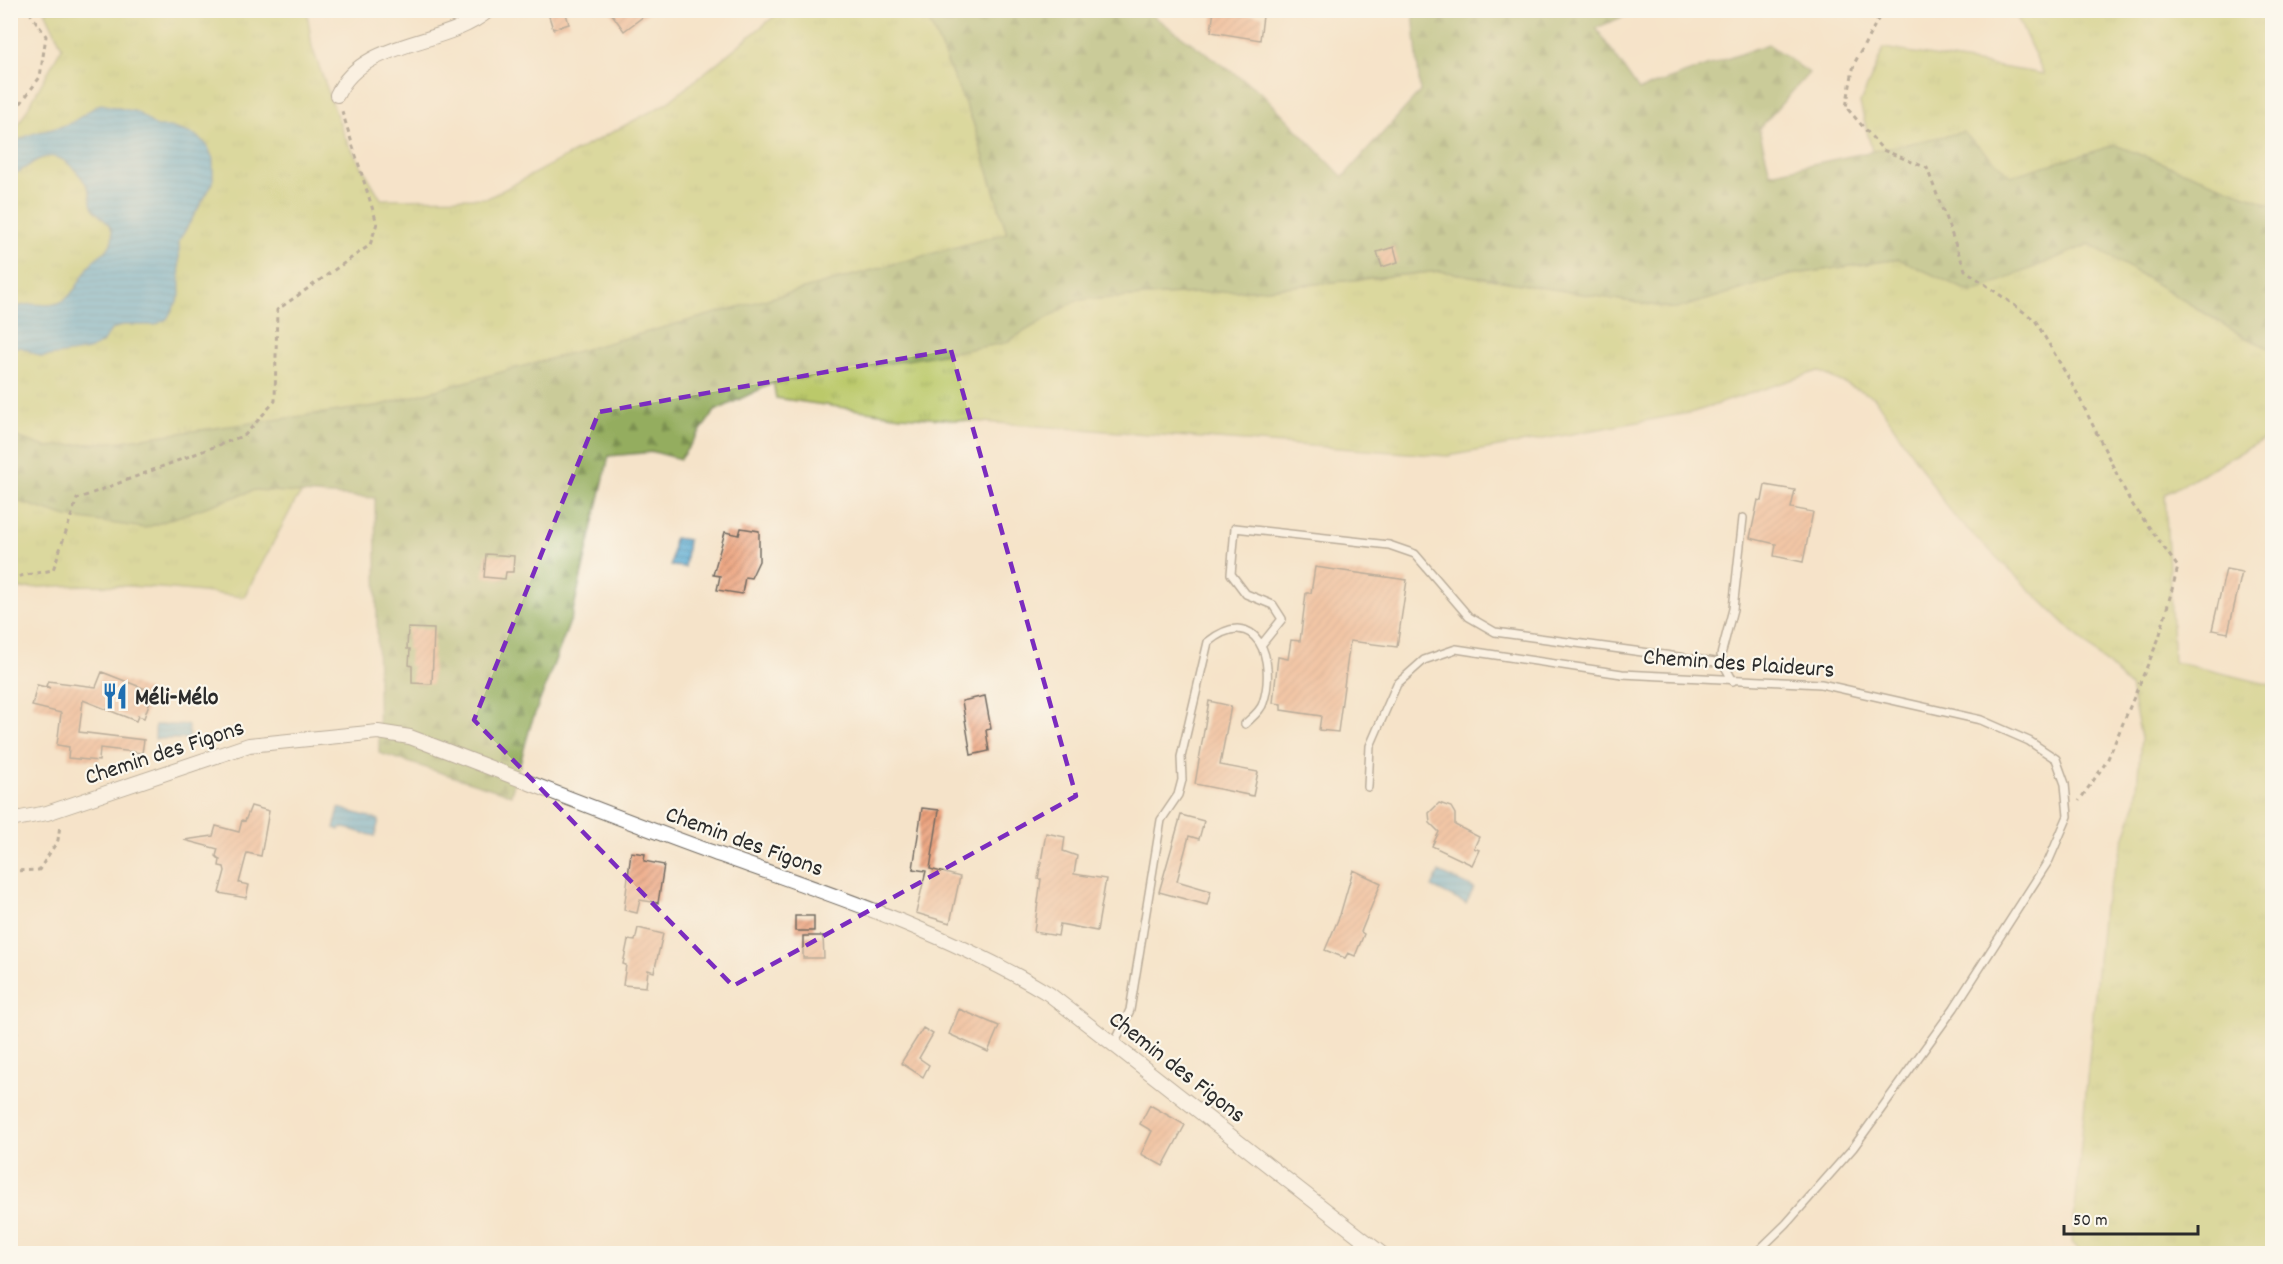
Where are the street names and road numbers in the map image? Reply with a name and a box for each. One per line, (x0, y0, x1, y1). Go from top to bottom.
street label: Chemin des Plaideurs (1642, 641, 1836, 689)
street label: Chemin des Figons (81, 712, 249, 796)
street label: Chemin des Figons (660, 798, 828, 887)
street label: Chemin des Figons (1100, 1004, 1252, 1133)

